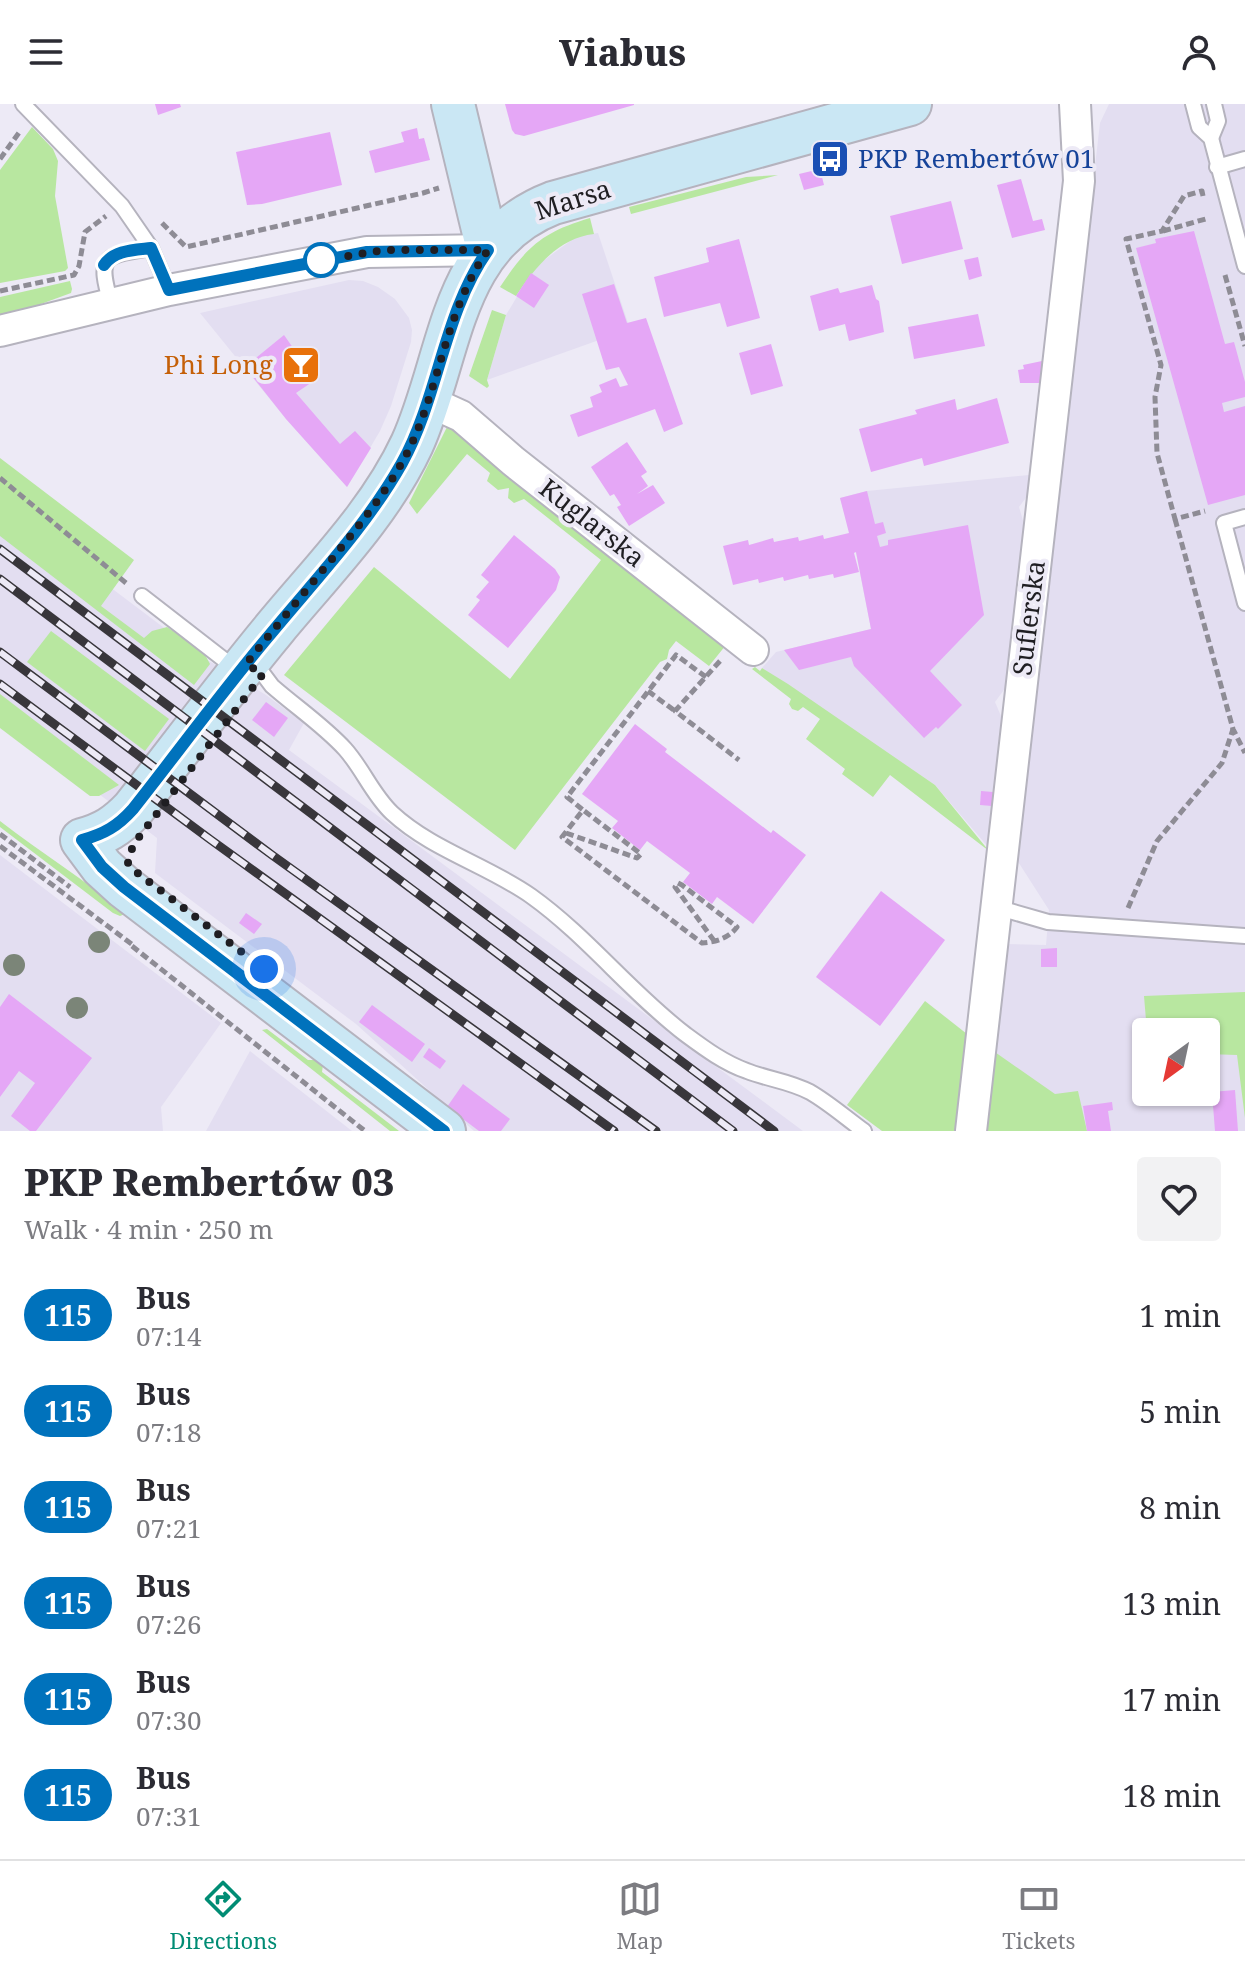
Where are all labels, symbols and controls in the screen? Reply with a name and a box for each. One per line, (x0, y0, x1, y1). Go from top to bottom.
text: Viabus (559, 28, 686, 77)
icon: menu (24, 30, 68, 74)
icon: person (1177, 30, 1221, 74)
bus stop icon: PKP Rembertów 01 (809, 138, 851, 180)
place label: PKP Rembertów 01 (858, 140, 1094, 176)
street label: Marsa (530, 170, 615, 228)
unlabelled marker (304, 243, 338, 277)
bar icon: Phi Long (280, 344, 322, 386)
place label: Phi Long (164, 346, 273, 382)
street label: Kuglarska (532, 470, 653, 575)
street label: Suflerska (1003, 558, 1053, 677)
your location (244, 949, 284, 989)
north arrow (1132, 1018, 1220, 1106)
map controls (1132, 1018, 1220, 1106)
text: PKP Rembertów 03 (24, 1155, 394, 1207)
button: heart (1137, 1157, 1221, 1241)
text: Walk · 4 min · 250 m (24, 1211, 273, 1247)
text: Bus (136, 1277, 191, 1318)
text: 1 min (1139, 1295, 1221, 1336)
text: 115 (44, 1296, 92, 1334)
text: 07:14 (136, 1318, 202, 1354)
text: Bus (136, 1373, 191, 1414)
text: 5 min (1139, 1391, 1221, 1432)
text: 115 (44, 1392, 92, 1430)
text: 07:18 (136, 1414, 202, 1450)
text: Bus (136, 1469, 191, 1510)
text: 8 min (1139, 1487, 1221, 1528)
text: 115 (44, 1488, 92, 1526)
text: 07:21 (136, 1510, 202, 1546)
text: Bus (136, 1565, 191, 1606)
text: 13 min (1122, 1583, 1221, 1624)
text: 115 (44, 1584, 92, 1622)
text: 07:26 (136, 1606, 202, 1642)
text: Bus (136, 1661, 191, 1702)
text: 17 min (1122, 1679, 1221, 1720)
text: 115 (44, 1680, 92, 1718)
text: 07:30 (136, 1702, 202, 1738)
text: Bus (136, 1757, 191, 1798)
text: 18 min (1122, 1775, 1221, 1816)
text: 115 (44, 1776, 92, 1814)
text: 07:31 (136, 1798, 202, 1834)
tab: Directions (170, 1877, 277, 1955)
tab: Map (616, 1877, 663, 1955)
tab: Tickets (1002, 1877, 1075, 1955)

